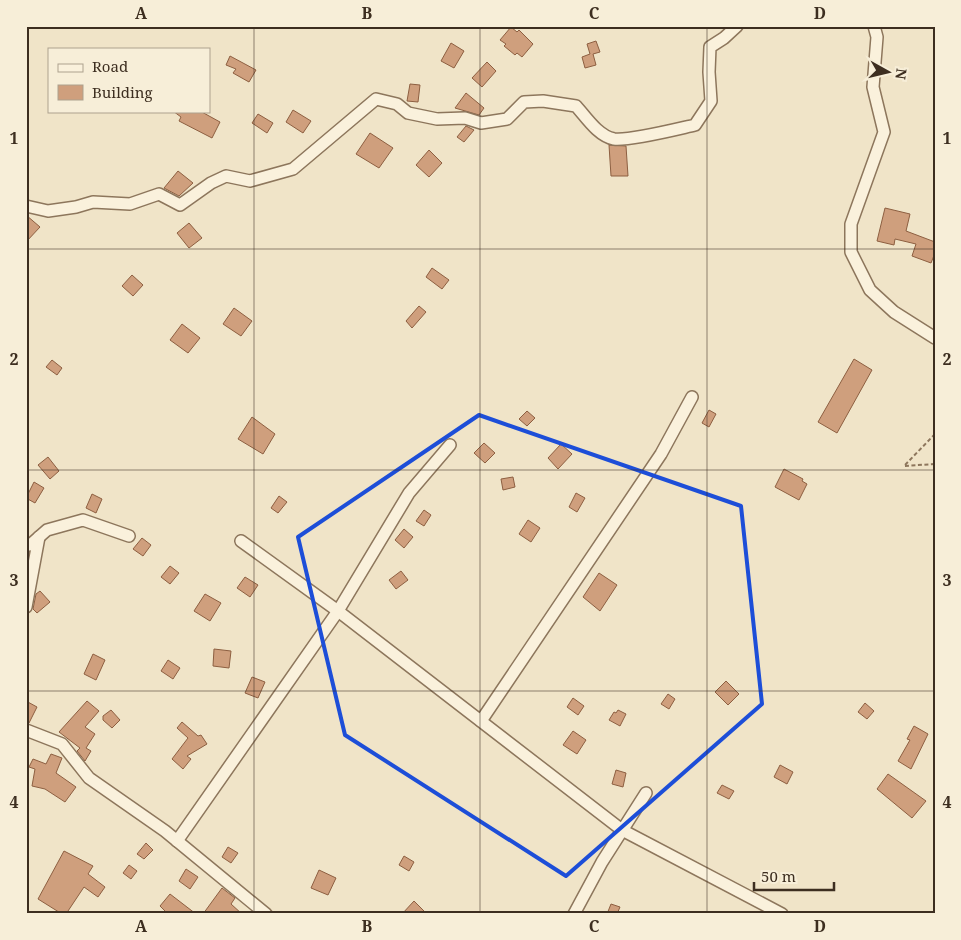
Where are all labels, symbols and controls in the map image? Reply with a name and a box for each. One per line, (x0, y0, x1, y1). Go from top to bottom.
text: A (135, 2, 148, 24)
text: B (362, 2, 373, 24)
text: C (589, 2, 600, 24)
text: D (814, 2, 826, 24)
legend (48, 48, 210, 112)
north arrow (864, 48, 914, 98)
text: Road (92, 56, 128, 76)
text: N (891, 67, 912, 81)
text: Building (92, 82, 153, 102)
text: 1 (9, 127, 19, 149)
text: 1 (942, 127, 952, 149)
text: 2 (9, 348, 19, 370)
text: 2 (942, 348, 952, 370)
text: 3 (9, 569, 19, 591)
text: 3 (942, 569, 952, 591)
text: 4 (9, 791, 19, 813)
text: 4 (942, 791, 952, 813)
scale bar (754, 860, 834, 892)
text: 50 m (761, 866, 796, 886)
text: A (135, 915, 148, 937)
text: B (362, 915, 373, 937)
text: C (589, 915, 600, 937)
text: D (814, 915, 826, 937)

